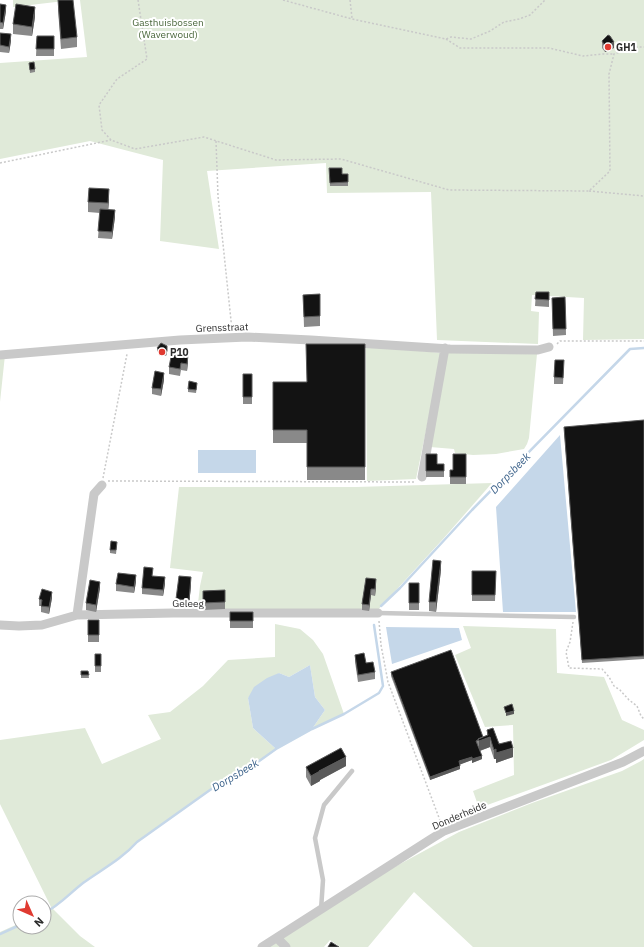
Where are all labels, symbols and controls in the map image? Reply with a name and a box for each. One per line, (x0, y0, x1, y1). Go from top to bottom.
park label: Gasthuisbossen (Waverwoud) (132, 16, 204, 41)
place label: GH1 (616, 41, 636, 54)
marker: GH1 (603, 42, 613, 52)
street label: Grensstraat (195, 320, 249, 335)
place label: P10 (170, 346, 189, 359)
marker: P10 (157, 347, 167, 357)
water label: Dorpsbeek (487, 449, 533, 497)
street label: Geleeg (172, 597, 204, 610)
water label: Dorpsbeek (209, 755, 261, 794)
street label: Donderheide (430, 798, 489, 833)
north arrow (12, 895, 52, 935)
text: N (31, 914, 47, 930)

